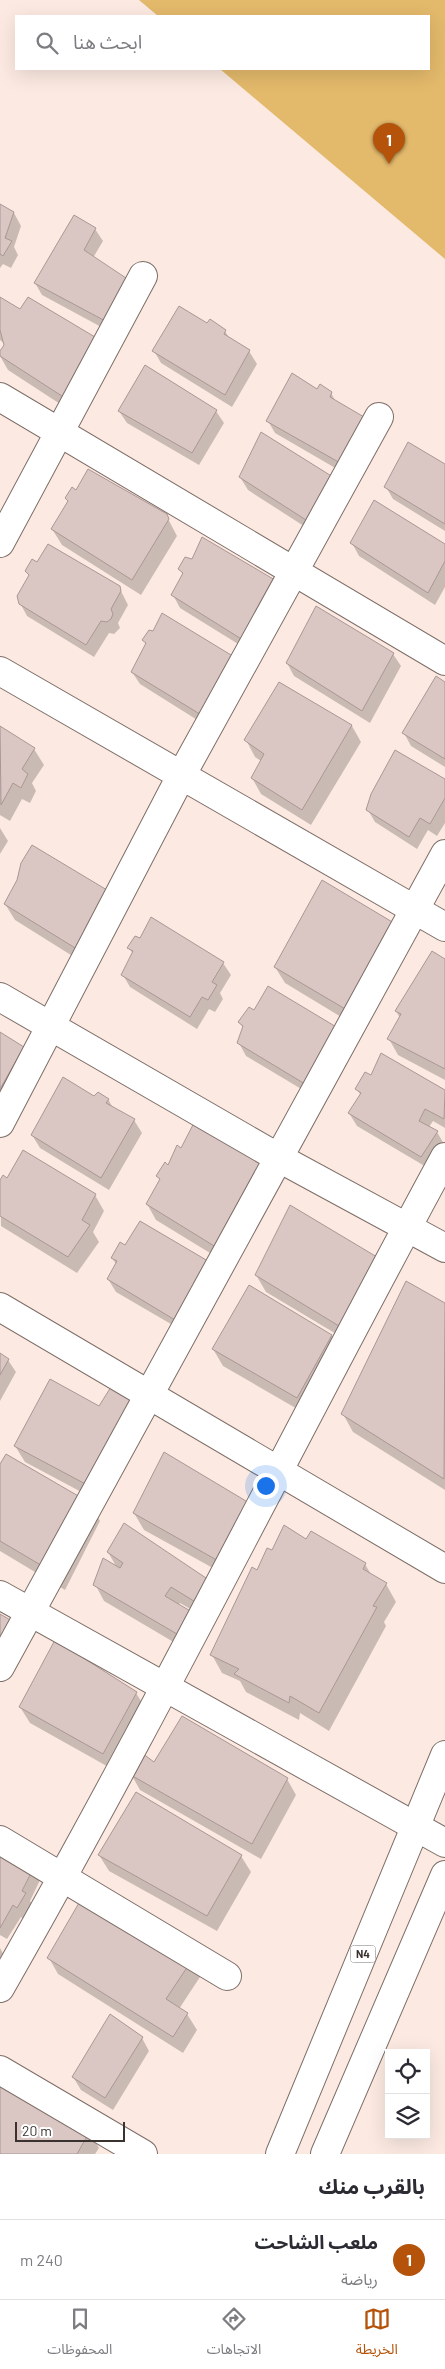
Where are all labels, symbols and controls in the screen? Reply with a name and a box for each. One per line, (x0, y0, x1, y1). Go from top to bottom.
search box (15, 15, 430, 70)
icon: search (33, 29, 61, 57)
text: ابحث هنا (73, 30, 142, 53)
pin: 1 (373, 123, 405, 164)
your location (253, 1473, 279, 1499)
road number: N4 (350, 1946, 376, 1962)
map controls (385, 2049, 430, 2139)
button: locate (385, 2049, 430, 2094)
button: layers (385, 2094, 430, 2139)
scale bar (15, 2119, 125, 2142)
text: 20 m (22, 2122, 52, 2139)
text: بالقرب منك (318, 2173, 425, 2198)
text: ملعب الشاحت (255, 2230, 378, 2253)
text: 240 m (20, 2250, 63, 2269)
text: 1 (406, 2250, 412, 2269)
text: رياضة (341, 2269, 378, 2288)
tab: المحفوظات (47, 2305, 112, 2364)
tab: الاتجاهات (207, 2305, 261, 2364)
tab: الخريطة (356, 2305, 398, 2364)

